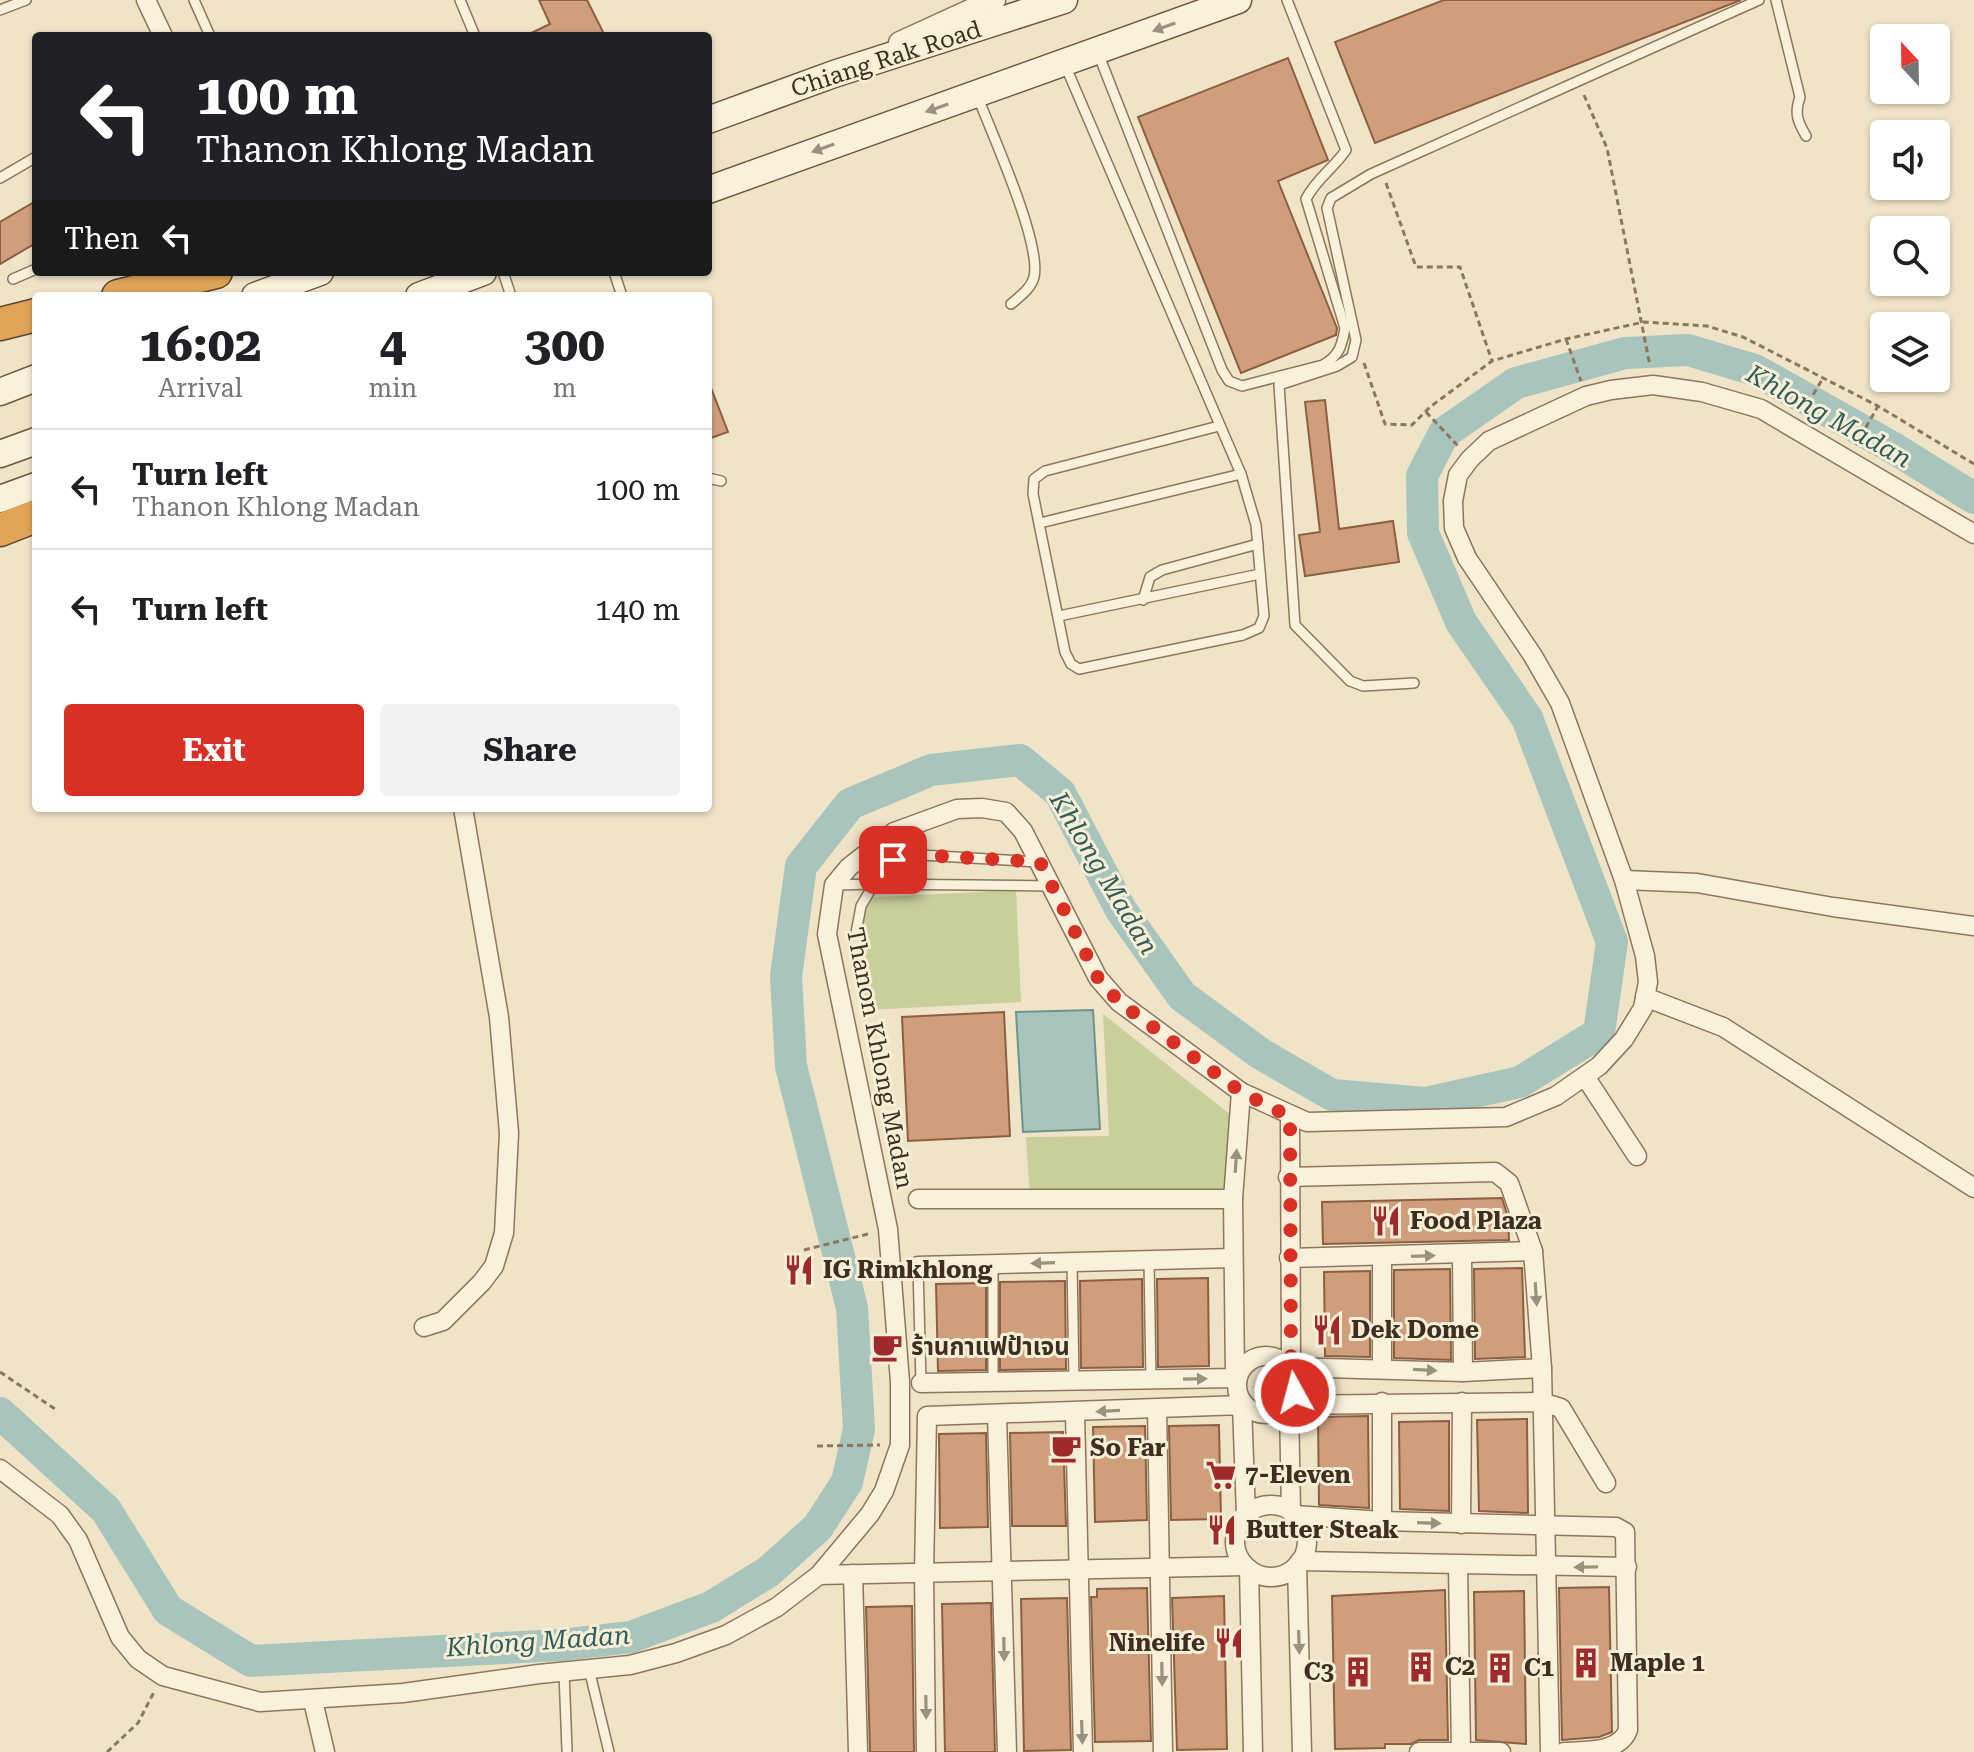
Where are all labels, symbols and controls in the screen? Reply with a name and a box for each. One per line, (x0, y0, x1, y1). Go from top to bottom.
street label: Chiang Rak Road (787, 15, 985, 103)
one-way arrow (1152, 21, 1176, 33)
north arrow (1870, 24, 1950, 104)
map controls (1870, 24, 1950, 392)
text: 100 m (196, 62, 358, 128)
icon: left (64, 64, 168, 168)
one-way arrow (925, 103, 949, 115)
button: sound (1870, 120, 1950, 200)
text: Thanon Khlong Madan (196, 129, 594, 171)
one-way arrow (811, 142, 835, 155)
icon: left (155, 216, 199, 260)
button: search (1870, 216, 1950, 296)
text: Then (64, 221, 139, 256)
button: layers (1870, 312, 1950, 392)
text: 16:02 (139, 317, 262, 373)
text: 4 (379, 317, 406, 373)
text: 300 (524, 317, 605, 373)
water label: Khlong Madan (1740, 358, 1917, 474)
text: Arrival (158, 373, 243, 403)
text: min (369, 373, 417, 403)
text: m (553, 373, 577, 403)
text: Turn left (132, 457, 268, 492)
icon: left (64, 467, 108, 511)
text: 100 m (595, 472, 680, 507)
text: Thanon Khlong Madan (132, 492, 420, 522)
icon: left (64, 587, 108, 631)
text: Turn left (132, 592, 268, 627)
text: 140 m (595, 592, 680, 627)
button: Exit (64, 704, 364, 796)
button: Share (380, 704, 680, 796)
water label: Khlong Madan (1043, 786, 1164, 960)
pin (859, 826, 927, 894)
icon: arrive (871, 838, 915, 882)
street label: Thanon Khlong Madan (841, 925, 919, 1191)
one-way arrow (1230, 1148, 1243, 1173)
restaurant icon: Food Plaza (1369, 1204, 1403, 1238)
place label: Food Plaza (1410, 1207, 1542, 1235)
one-way arrow (1411, 1249, 1436, 1262)
restaurant icon: IG Rimkhlong (782, 1253, 816, 1287)
place label: IG Rimkhlong (823, 1256, 993, 1284)
one-way arrow (1030, 1256, 1055, 1269)
one-way arrow (1530, 1282, 1543, 1307)
restaurant icon: Dek Dome (1310, 1313, 1344, 1347)
place label: Dek Dome (1351, 1316, 1479, 1344)
cafe icon: ร้านกาแฟป้าเจน (870, 1330, 904, 1364)
place label: ร้านกาแฟป้าเจน (911, 1333, 1070, 1361)
position arrow (1253, 1351, 1337, 1435)
one-way arrow (1413, 1364, 1438, 1377)
one-way arrow (1183, 1373, 1208, 1386)
one-way arrow (1095, 1405, 1120, 1418)
cafe icon: So Far (1049, 1431, 1083, 1465)
place label: So Far (1090, 1434, 1166, 1462)
supermarket icon: 7-Eleven (1204, 1458, 1238, 1492)
place label: 7-Eleven (1245, 1461, 1351, 1489)
restaurant icon: Butter Steak (1205, 1513, 1239, 1547)
place label: Butter Steak (1246, 1516, 1399, 1544)
one-way arrow (1417, 1516, 1442, 1529)
one-way arrow (1573, 1561, 1598, 1573)
water label: Khlong Madan (444, 1620, 631, 1662)
restaurant icon: Ninelife (1212, 1626, 1246, 1660)
place label: Ninelife (1109, 1629, 1205, 1657)
one-way arrow (1293, 1630, 1306, 1655)
one-way arrow (998, 1637, 1011, 1662)
building icon: Maple 1 (1569, 1646, 1603, 1680)
place label: Maple 1 (1610, 1649, 1705, 1677)
building icon: C2 (1404, 1650, 1438, 1684)
building icon: C1 (1483, 1651, 1517, 1685)
place label: C2 (1445, 1653, 1475, 1681)
place label: C1 (1524, 1654, 1554, 1682)
building icon: C3 (1341, 1655, 1375, 1689)
place label: C3 (1304, 1658, 1334, 1686)
one-way arrow (1156, 1662, 1168, 1687)
one-way arrow (920, 1695, 932, 1720)
one-way arrow (1075, 1720, 1088, 1745)

